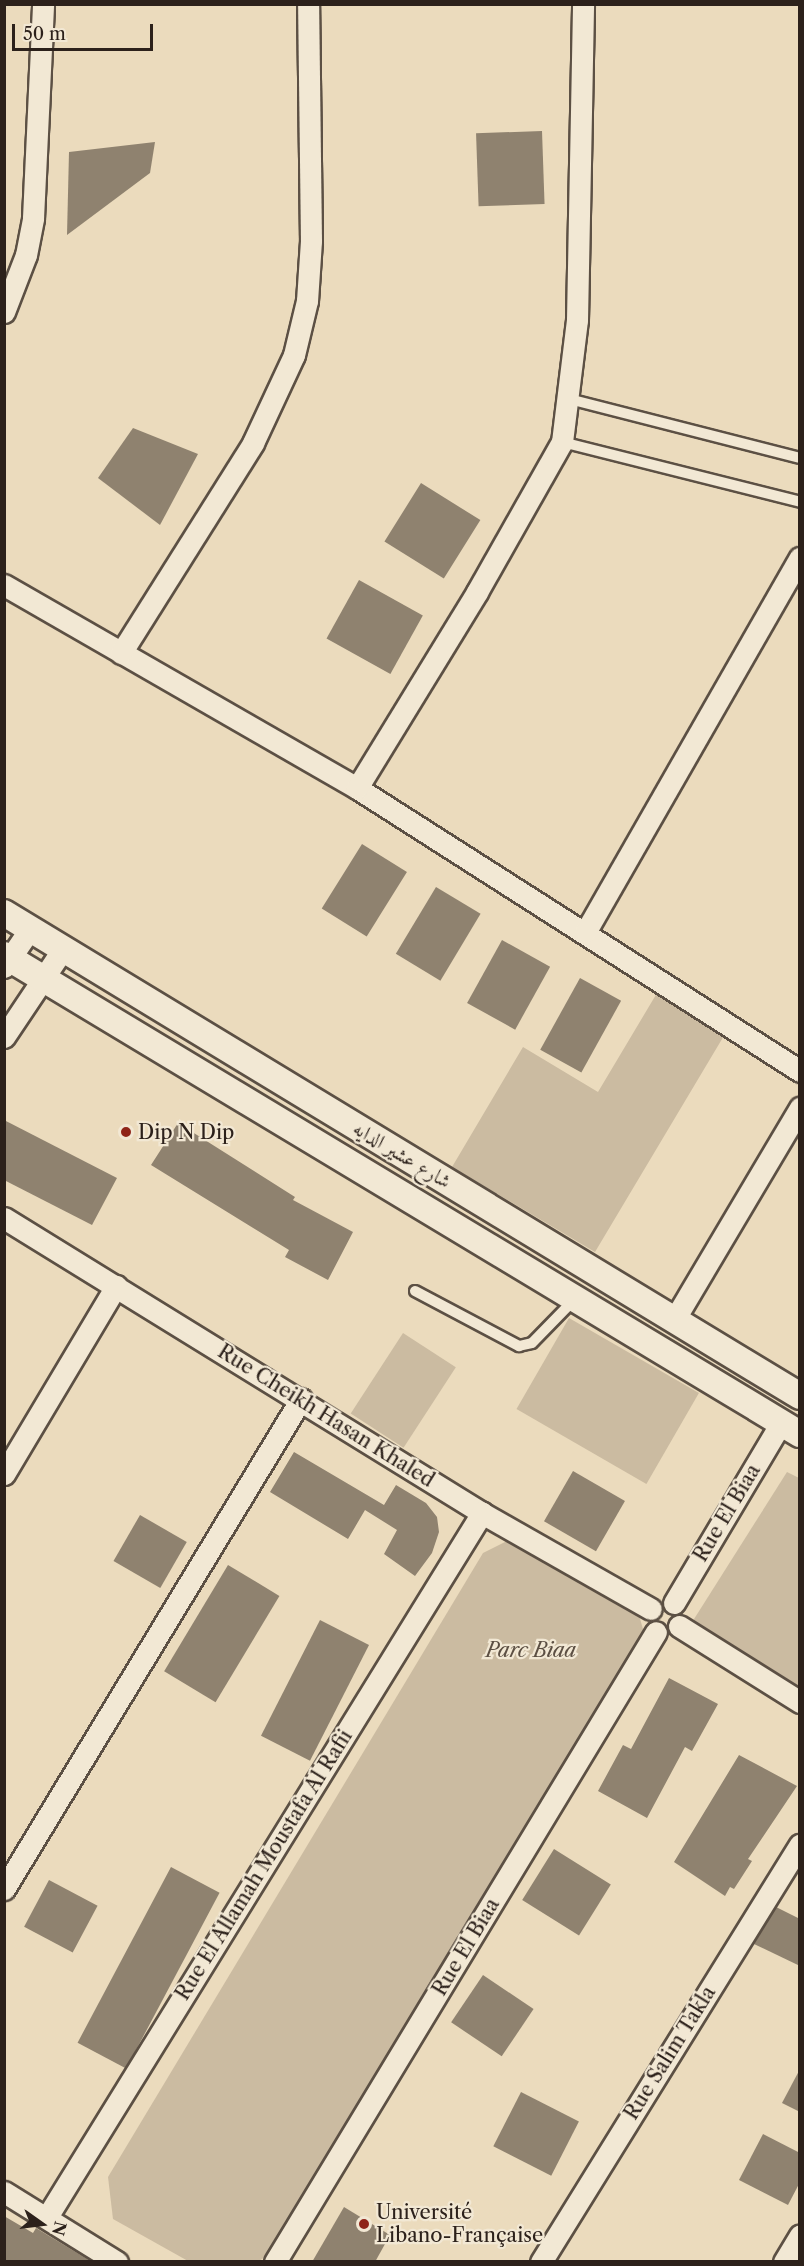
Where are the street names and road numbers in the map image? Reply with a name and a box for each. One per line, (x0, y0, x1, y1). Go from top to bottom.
street label: شارع عشير الدايه (349, 1116, 455, 1194)
street label: Rue Cheikh Hasan Khaled (213, 1339, 439, 1493)
street label: Rue El Biaa (688, 1460, 766, 1566)
street label: Rue El Allamah Moustafa Al Rafii (170, 1725, 358, 2005)
street label: Rue El Biaa (427, 1894, 505, 2000)
street label: Rue Salim Takla (619, 1982, 721, 2124)

